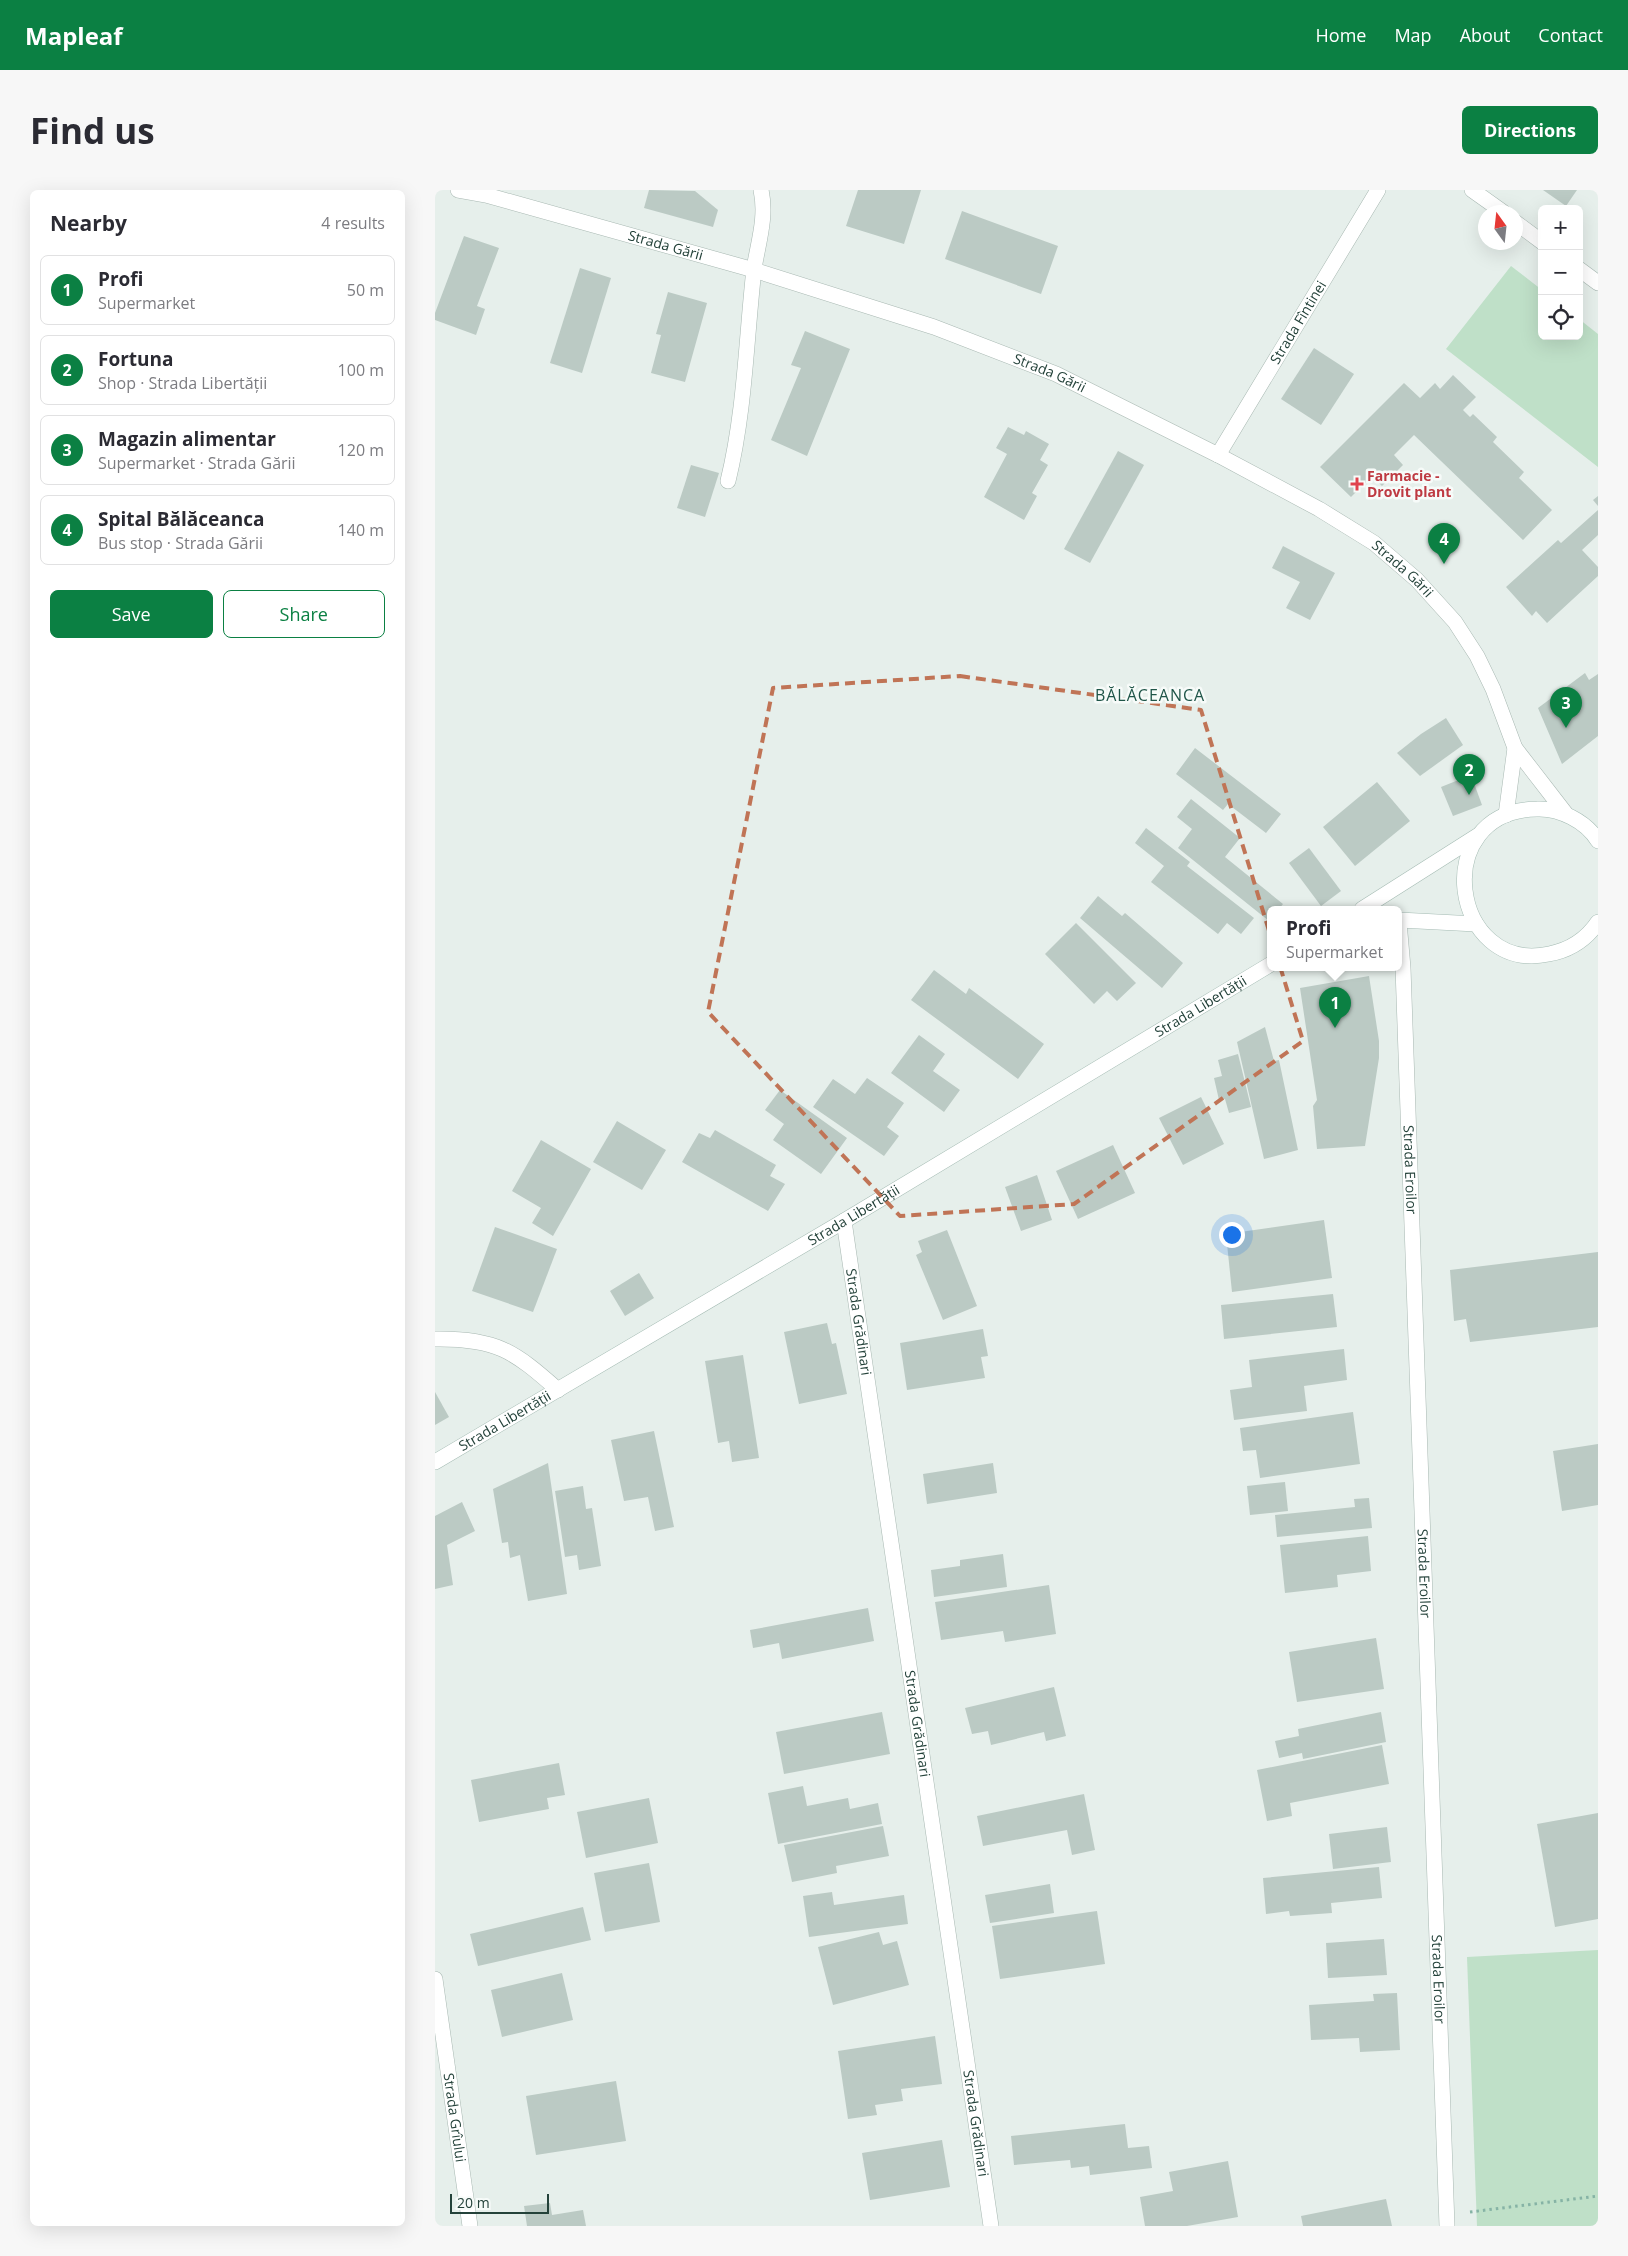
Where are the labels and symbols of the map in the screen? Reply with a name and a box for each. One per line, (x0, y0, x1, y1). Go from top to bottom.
north arrow (1478, 205, 1523, 250)
street label: Strada Gării (626, 225, 705, 264)
street label: Strada Fîntinei (1265, 277, 1330, 367)
street label: Strada Gării (1011, 349, 1089, 396)
place label: Farmacie - Drovit plant (1367, 466, 1451, 501)
marker: Farmacie - Drovit plant (1351, 478, 1363, 490)
pin: 4 (1428, 523, 1460, 564)
street label: Strada Gării (1368, 535, 1438, 601)
district label: BĂLĂCEANCA (1095, 684, 1205, 706)
pin: 3 (1550, 687, 1582, 728)
pin: 2 (1453, 754, 1485, 795)
street label: Strada Libertății (1151, 971, 1250, 1041)
pin: 1 (1319, 987, 1351, 1028)
street label: Strada Eroilor (1399, 1125, 1422, 1215)
street label: Strada Libertății (804, 1180, 903, 1249)
your location (1219, 1222, 1245, 1248)
street label: Strada Grădinari (842, 1267, 876, 1377)
street label: Strada Libertății (455, 1386, 554, 1455)
street label: Strada Eroilor (1414, 1528, 1436, 1619)
street label: Strada Grădinari (901, 1669, 935, 1778)
street label: Strada Eroilor (1428, 1934, 1450, 2024)
street label: Strada Grădinari (959, 2069, 994, 2178)
street label: Strada Grîului (439, 2072, 471, 2163)
scale bar (450, 2191, 549, 2214)

